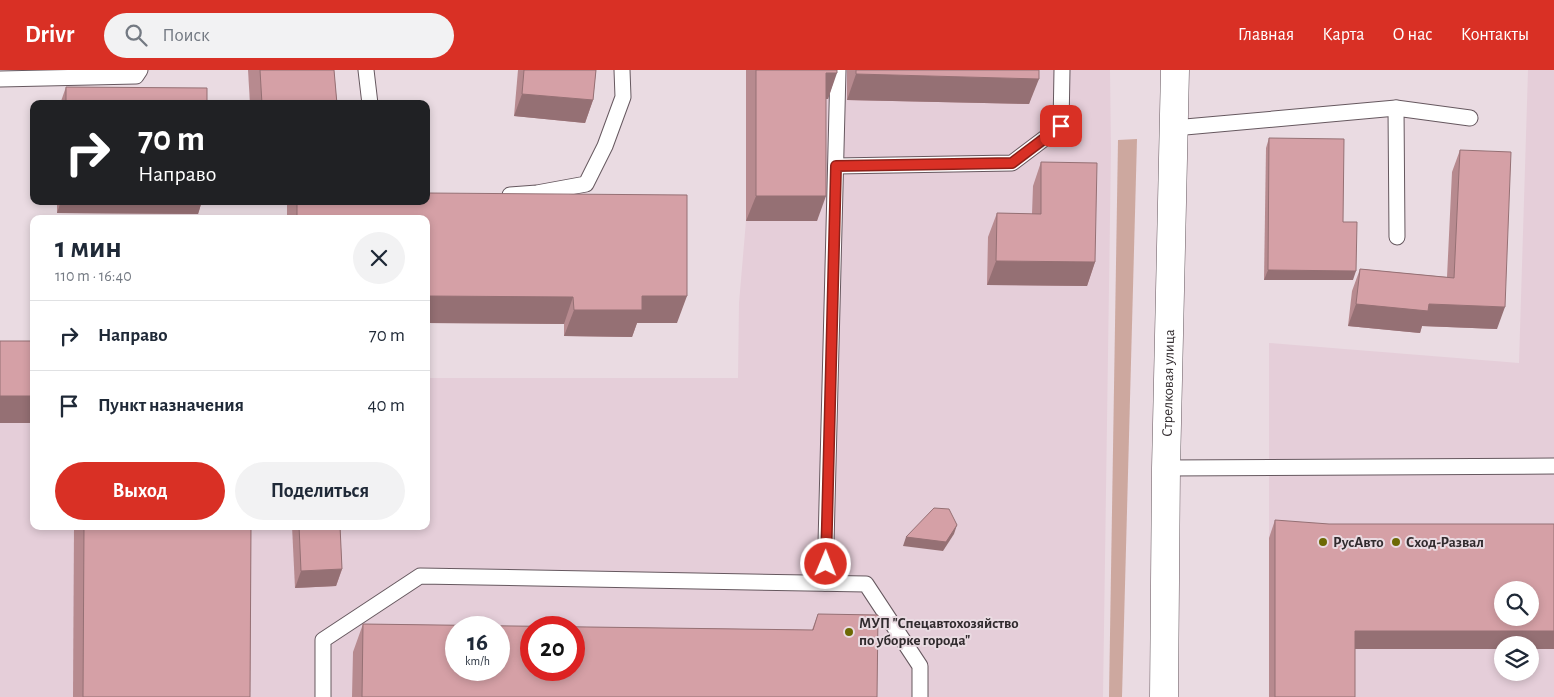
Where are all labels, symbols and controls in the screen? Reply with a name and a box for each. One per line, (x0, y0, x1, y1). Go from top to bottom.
search box (104, 13, 454, 58)
icon: search (122, 21, 150, 49)
text: Drivr (25, 23, 74, 47)
text: Поиск (162, 26, 210, 45)
text: Главная (1238, 26, 1294, 44)
text: Карта (1322, 26, 1364, 44)
text: О нас (1392, 26, 1433, 44)
text: Контакты (1461, 26, 1529, 44)
pin (1040, 105, 1082, 147)
icon: arrive (1047, 112, 1075, 140)
icon: right (55, 120, 120, 185)
text: 70 m (138, 122, 205, 157)
text: Направо (138, 163, 216, 185)
button: close (353, 232, 405, 284)
text: 1 мин (55, 233, 122, 263)
text: 110 m · 16:40 (55, 268, 132, 284)
icon: right (55, 322, 83, 350)
text: Направо (98, 326, 168, 345)
text: 70 m (369, 326, 405, 345)
street label: Стрелковая улица (1160, 329, 1177, 437)
icon: arrive (55, 392, 83, 420)
text: Пункт назначения (98, 396, 244, 415)
text: 40 m (367, 396, 405, 415)
button: Выход (55, 462, 225, 520)
button: Поделиться (235, 462, 405, 520)
place label: РусАвто (1333, 535, 1384, 550)
place label: Сход-Развал (1406, 535, 1484, 550)
marker: РусАвто (1317, 536, 1329, 548)
marker: Сход-Развал (1390, 536, 1402, 548)
position arrow (799, 537, 851, 589)
map controls (1494, 581, 1539, 681)
button: search (1494, 581, 1539, 626)
speed limit sign: 20 (520, 616, 585, 681)
place label: МУП "Спецавтохозяйство по уборке города" (859, 616, 1019, 648)
marker: МУП "Спецавтохозяйство по уборке города" (843, 626, 855, 638)
text: 16 (467, 630, 488, 655)
button: layers (1494, 636, 1539, 681)
text: km/h (465, 655, 490, 667)

